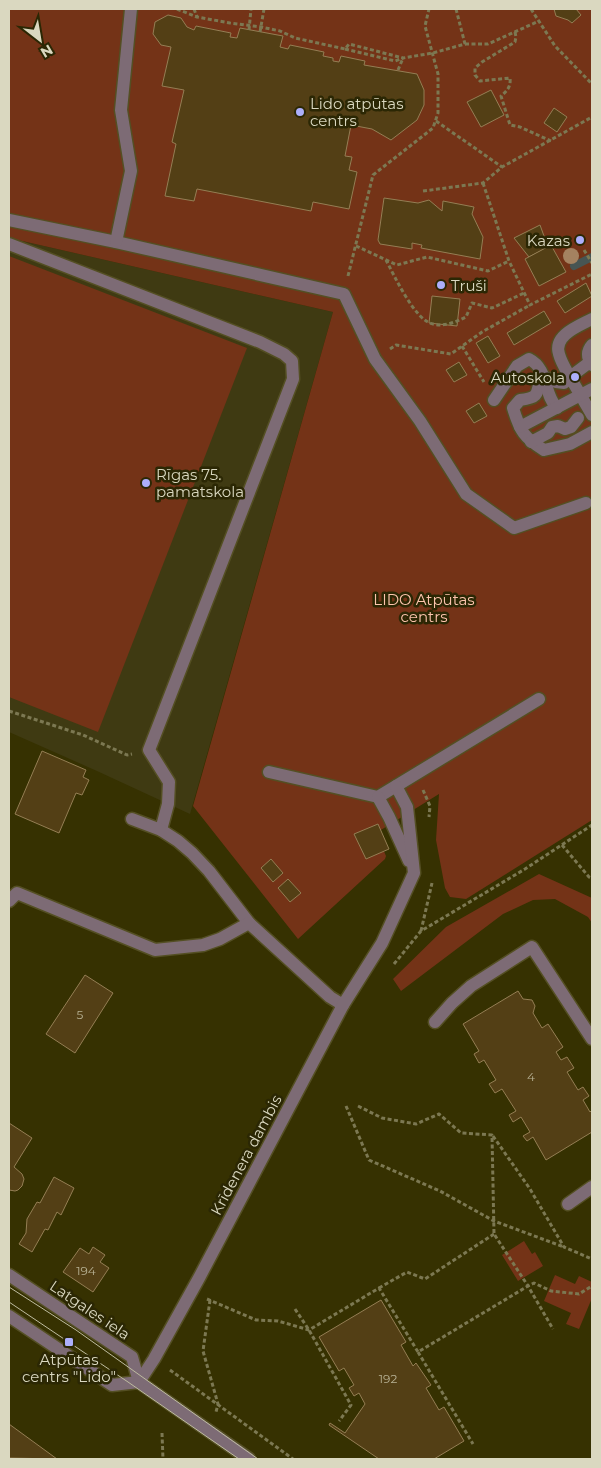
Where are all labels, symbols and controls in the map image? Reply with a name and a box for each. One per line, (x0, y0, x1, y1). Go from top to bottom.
north arrow (15, 15, 65, 65)
text: N (37, 41, 56, 62)
place label: Lido atpūtas centrs (310, 94, 404, 130)
marker: Lido atpūtas centrs (294, 106, 306, 118)
place label: Kazas (527, 231, 570, 250)
marker: Kazas (574, 234, 586, 246)
place label: Truši (451, 276, 487, 295)
marker: Truši (435, 279, 447, 291)
place label: Autoskola (491, 368, 565, 387)
marker: Autoskola (569, 371, 581, 383)
place label: Rīgas 75. pamatskola (156, 465, 244, 501)
marker: Rīgas 75. pamatskola (140, 477, 152, 489)
park label: LIDO Atpūtas centrs (373, 590, 475, 626)
house number: 5 (77, 1007, 84, 1022)
house number: 4 (527, 1069, 535, 1084)
street label: Krīdenera dambis (206, 1092, 286, 1218)
house number: 194 (76, 1263, 96, 1278)
street label: Latgales iela (46, 1276, 134, 1344)
marker: Atpūtas centrs "Lido" (63, 1336, 75, 1348)
place label: Atpūtas centrs "Lido" (22, 1350, 116, 1386)
house number: 192 (379, 1371, 397, 1386)

